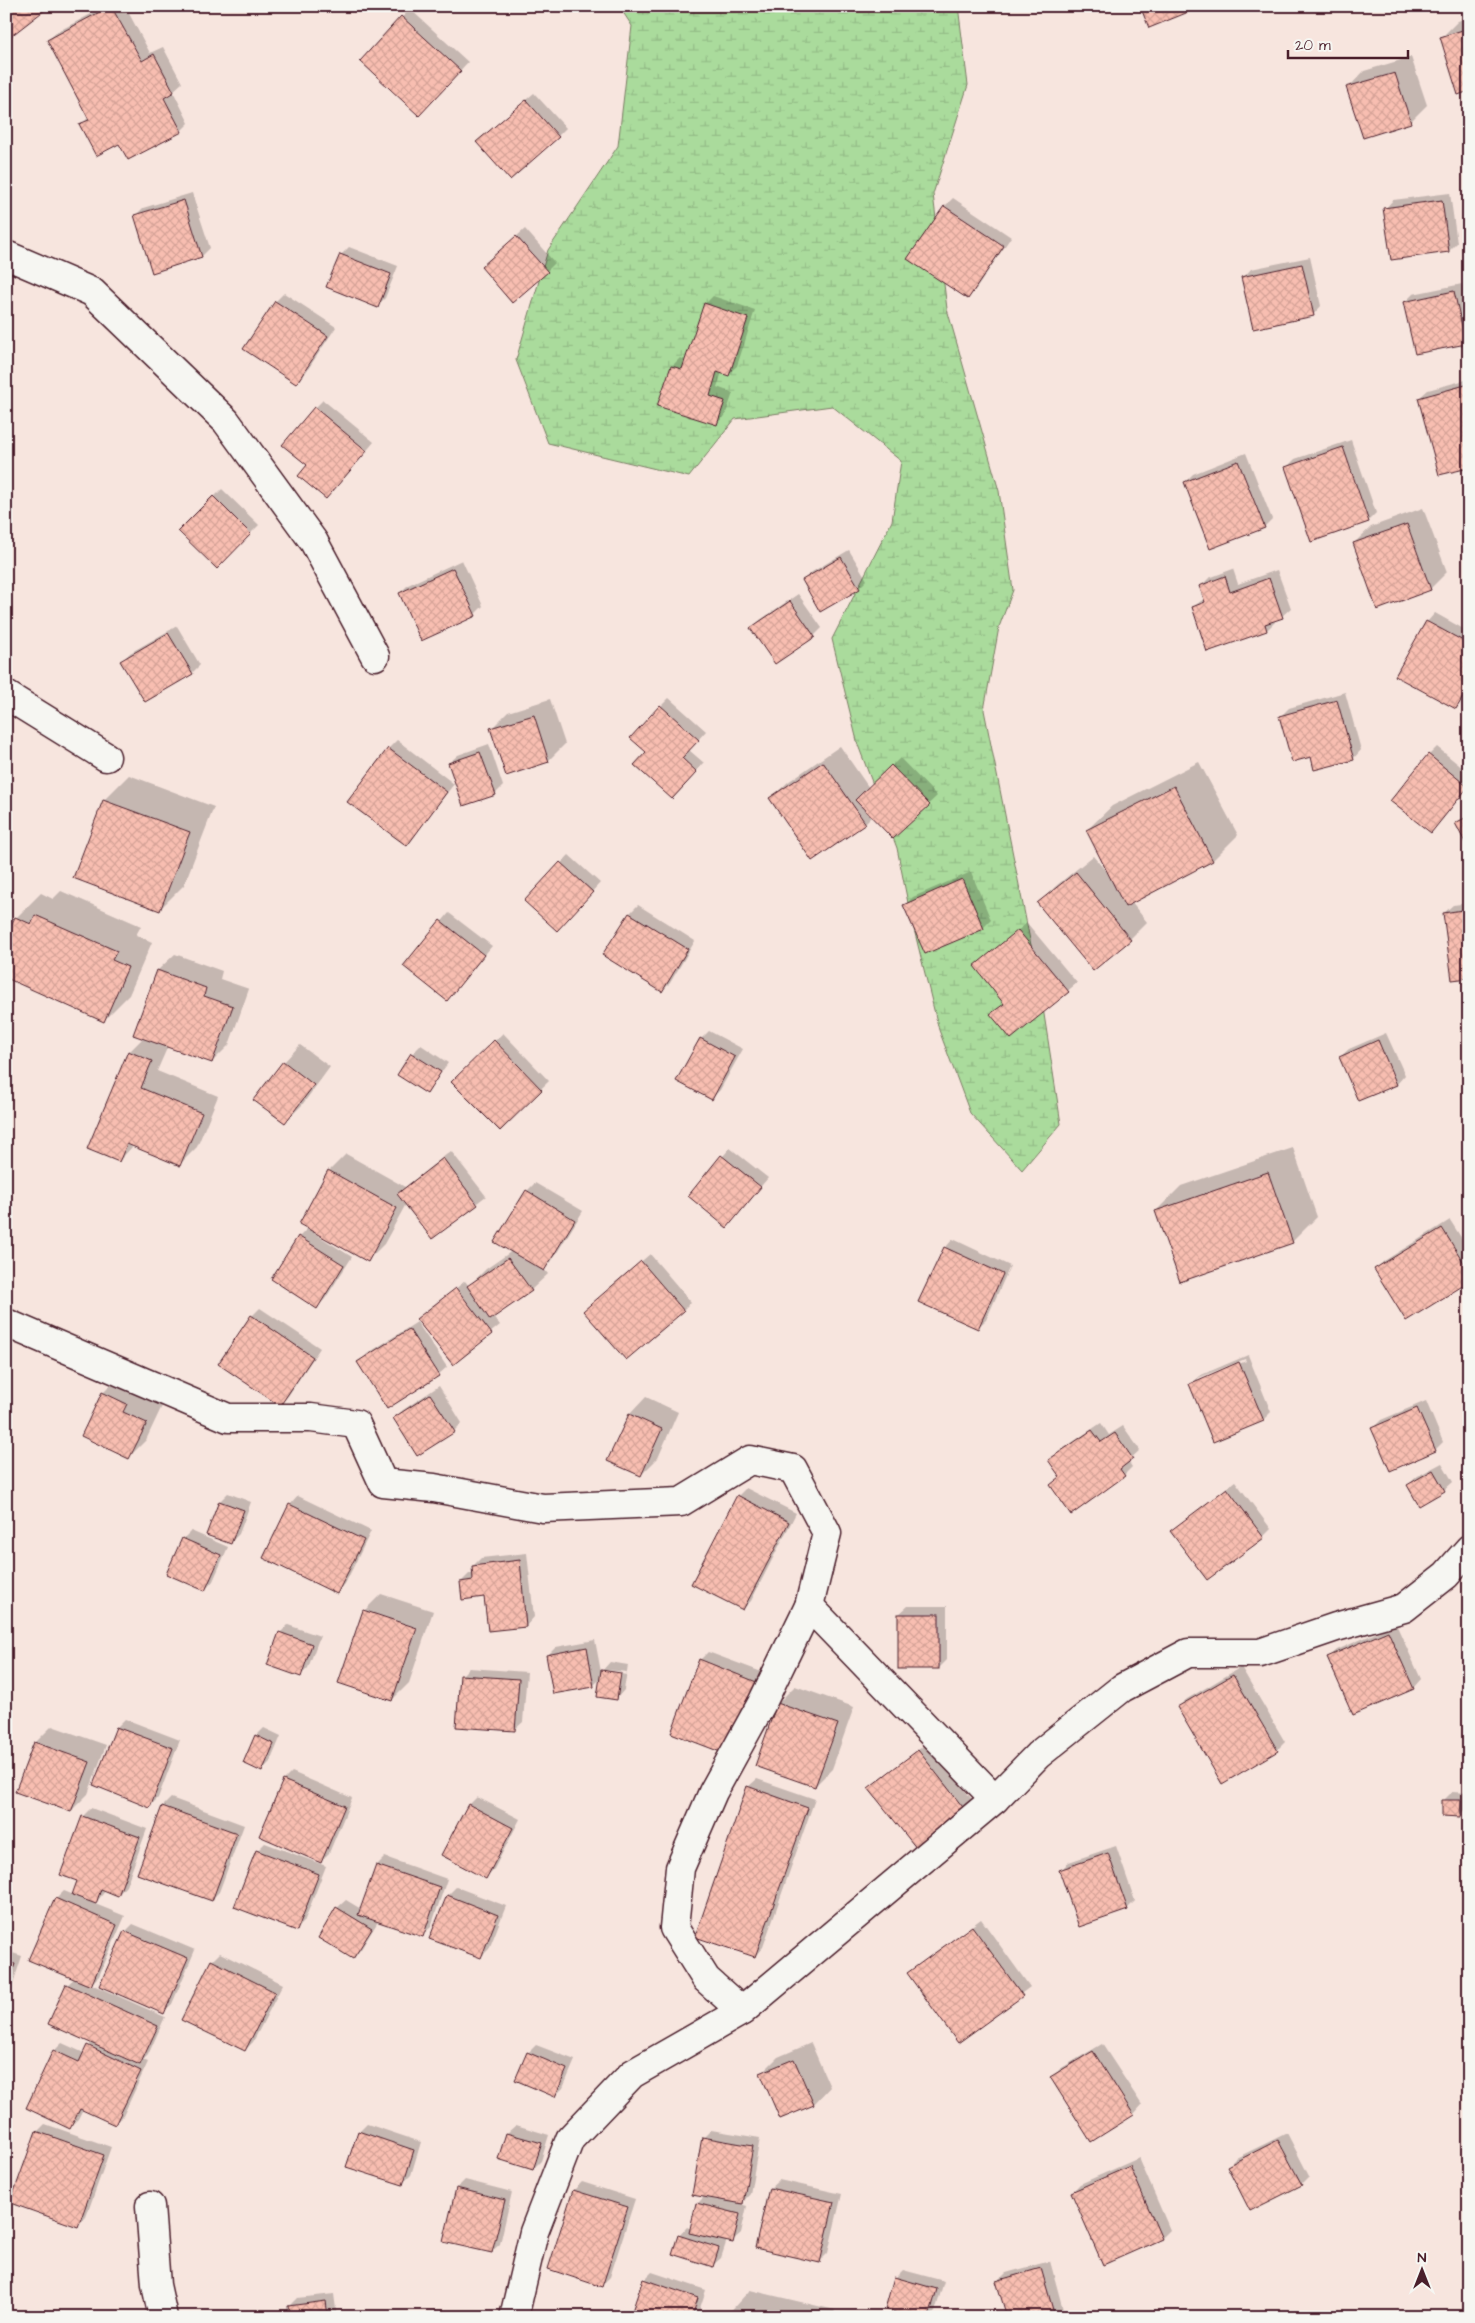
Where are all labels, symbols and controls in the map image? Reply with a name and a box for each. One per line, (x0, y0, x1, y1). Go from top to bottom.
scale bar (1288, 28, 1408, 60)
text: 20 m (1295, 35, 1331, 56)
north arrow (1398, 2246, 1448, 2296)
text: N (1418, 2248, 1427, 2268)

